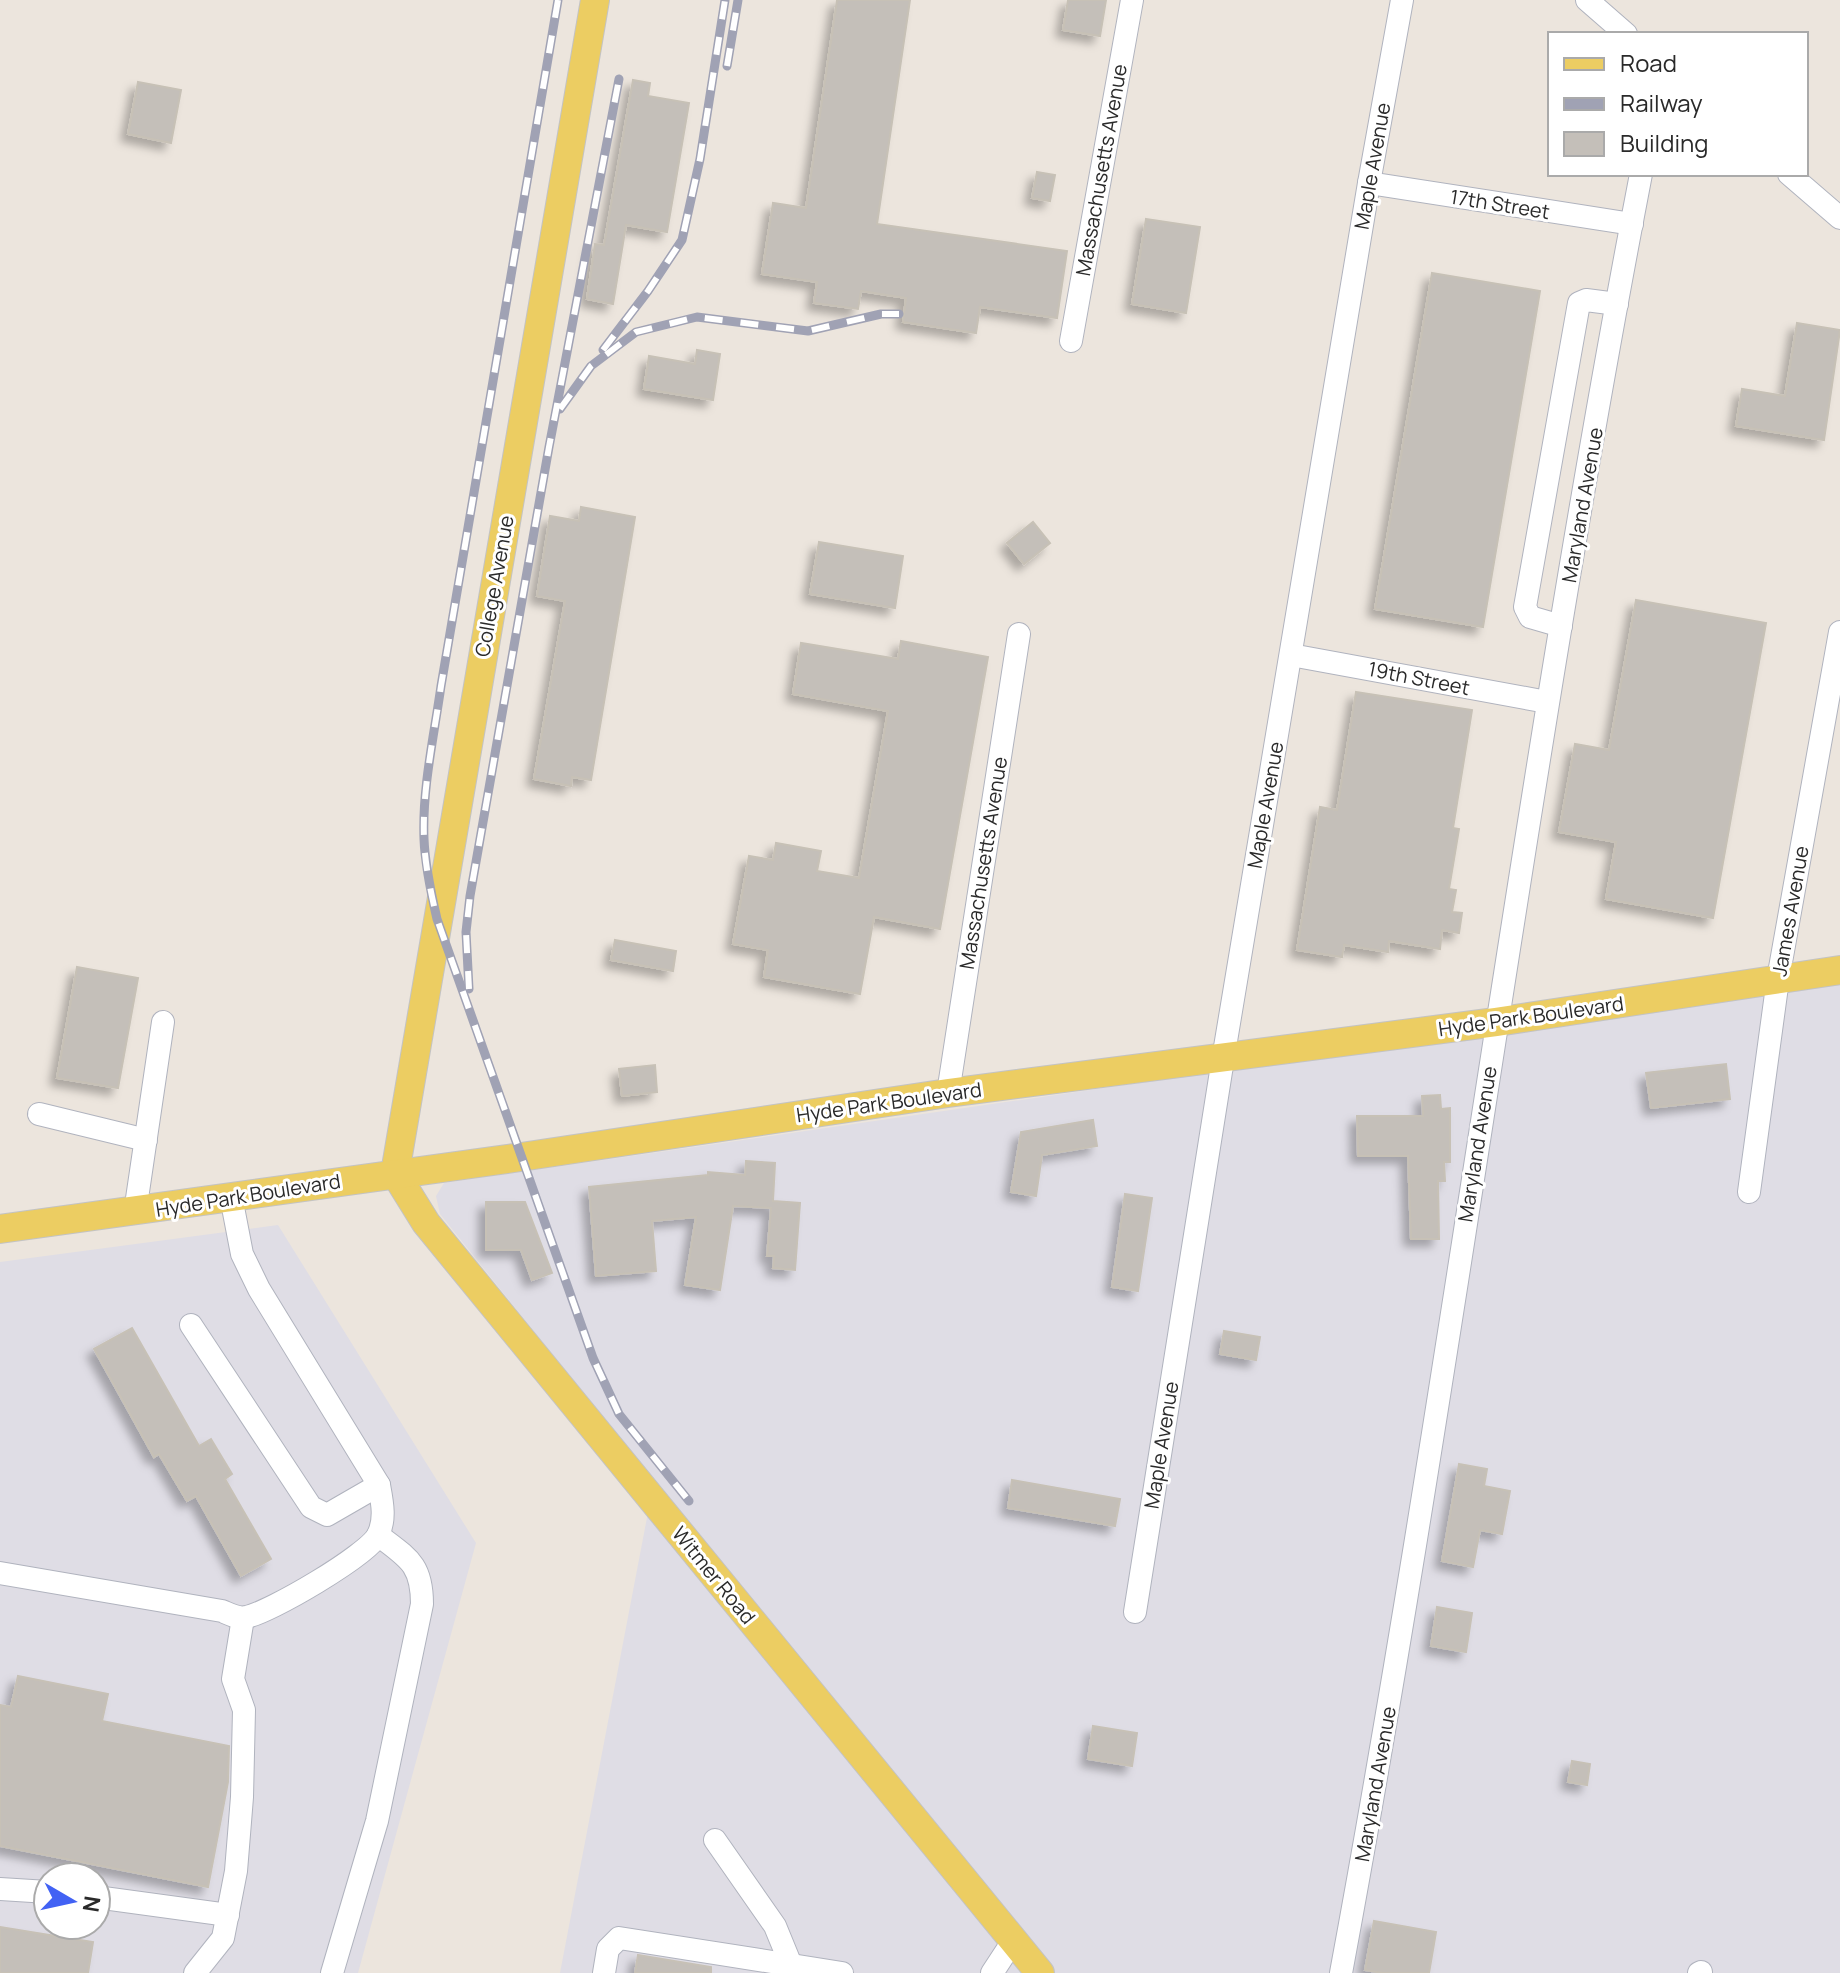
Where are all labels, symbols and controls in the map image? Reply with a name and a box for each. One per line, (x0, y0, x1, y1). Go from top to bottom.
legend (1548, 32, 1808, 176)
text: Road (1620, 46, 1677, 79)
street label: Massachusetts Avenue (1069, 62, 1133, 278)
text: Railway (1620, 86, 1703, 119)
street label: Maple Avenue (1348, 100, 1396, 232)
text: Building (1620, 126, 1708, 159)
street label: 17th Street (1448, 183, 1552, 225)
street label: Maryland Avenue (1555, 425, 1609, 585)
street label: College Avenue (468, 513, 520, 659)
street label: 19th Street (1366, 655, 1472, 701)
street label: Maple Avenue (1241, 739, 1289, 871)
street label: Massachusetts Avenue (953, 755, 1013, 971)
street label: James Avenue (1765, 844, 1815, 978)
street label: Hyde Park Boulevard (1437, 990, 1625, 1042)
street label: Maryland Avenue (1451, 1064, 1503, 1224)
street label: Hyde Park Boulevard (795, 1076, 983, 1128)
street label: Hyde Park Boulevard (154, 1167, 342, 1223)
street label: Maple Avenue (1138, 1379, 1184, 1511)
street label: Witmer Road (666, 1521, 762, 1629)
street label: Maryland Avenue (1348, 1704, 1402, 1864)
north arrow (32, 1861, 112, 1941)
text: N (76, 1894, 108, 1914)

